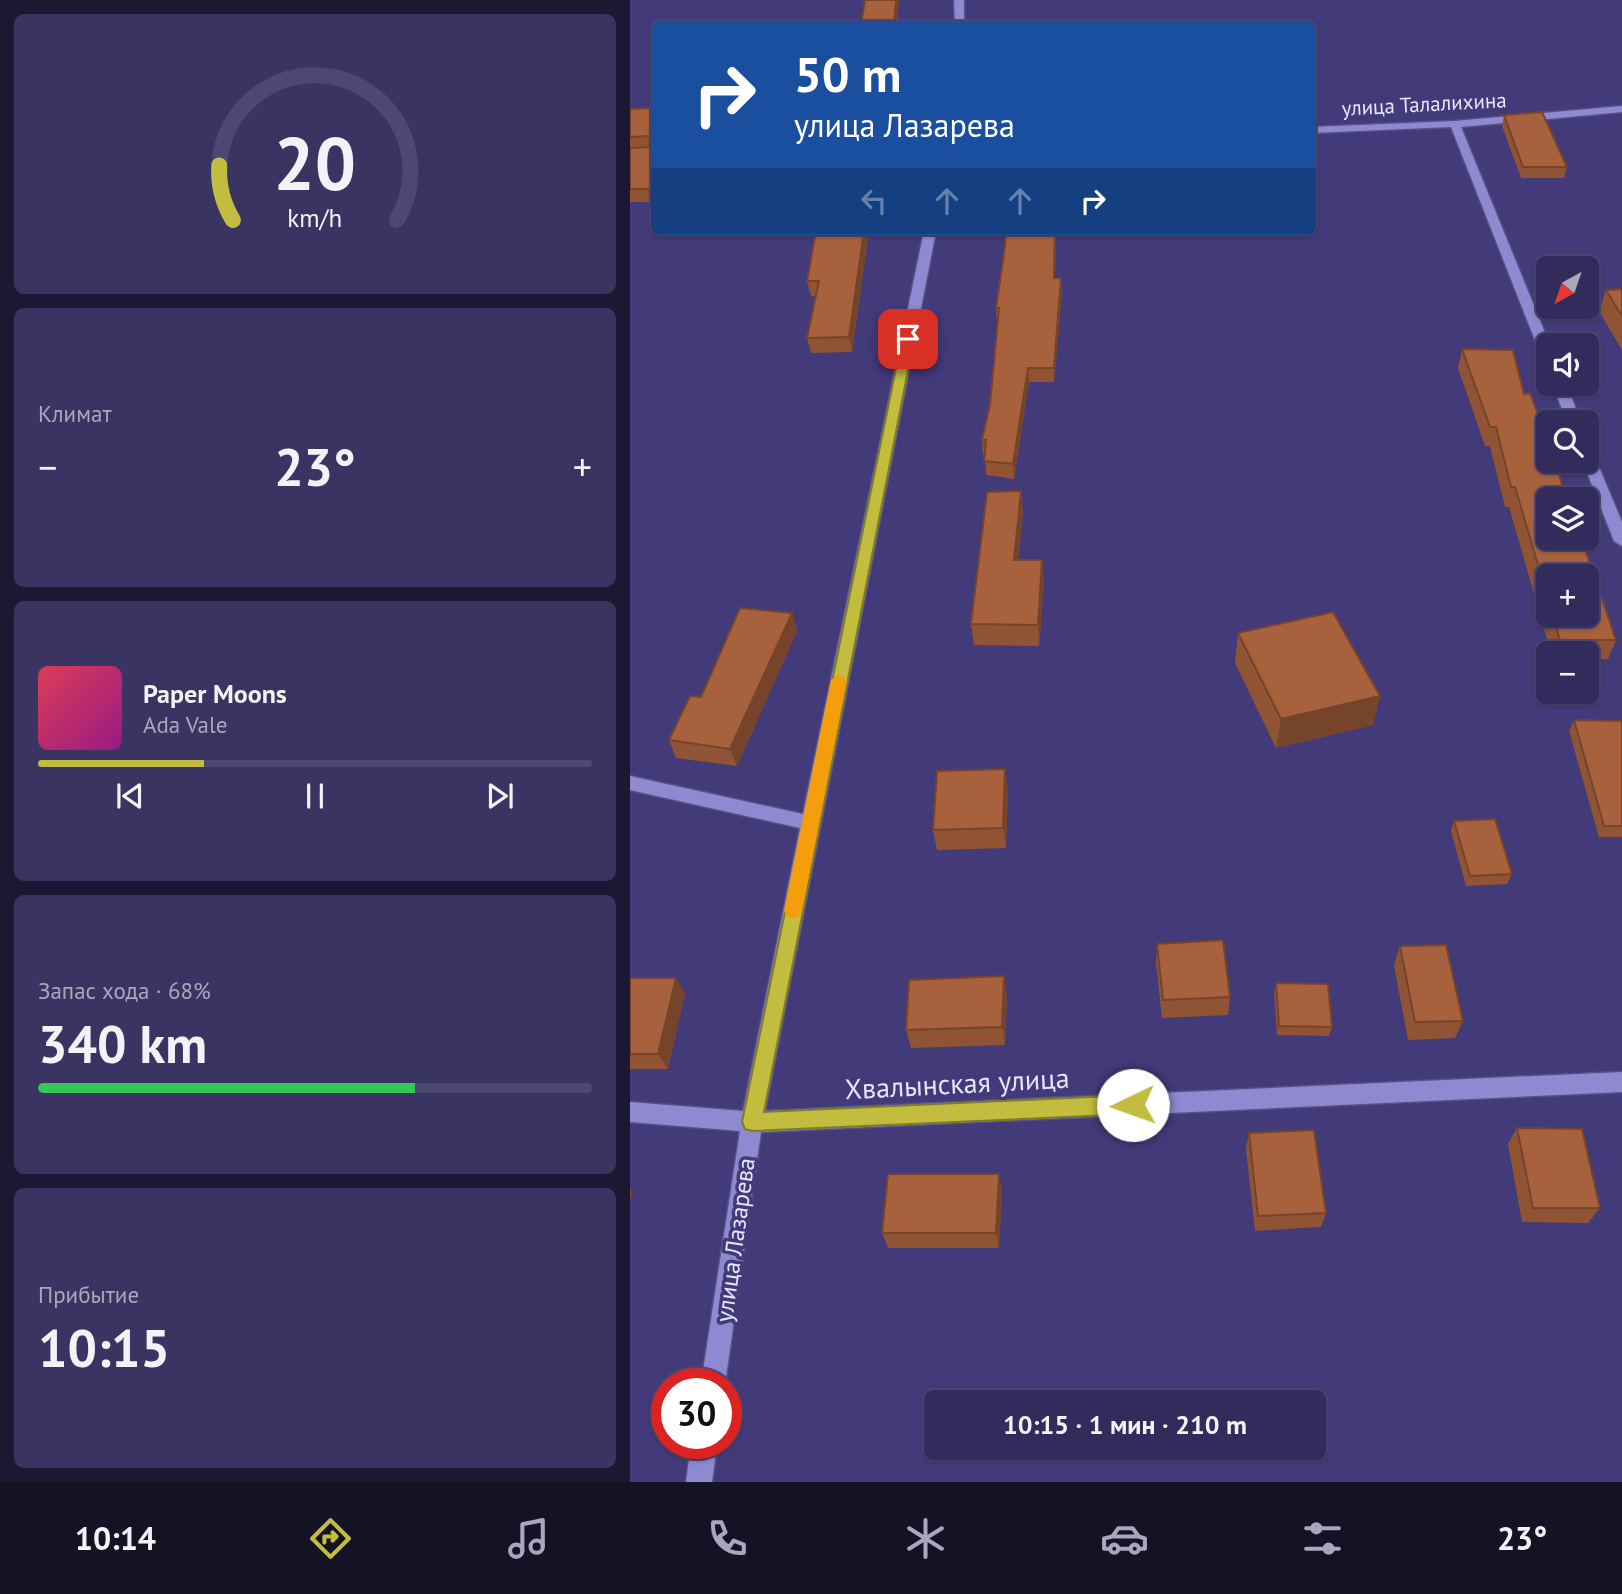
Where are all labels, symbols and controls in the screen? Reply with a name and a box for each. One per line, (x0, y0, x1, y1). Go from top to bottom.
text: 50 m (794, 42, 901, 106)
icon: right (679, 49, 770, 140)
street label: улица Талалихина (1341, 86, 1507, 122)
text: улица Лазарева (794, 104, 1015, 146)
text: 20 (274, 116, 356, 210)
icon: left (855, 182, 893, 220)
icon: ahead (928, 182, 966, 220)
icon: ahead (1001, 182, 1039, 220)
icon: right (1074, 182, 1112, 220)
text: km/h (288, 202, 342, 234)
north arrow (1536, 256, 1600, 318)
map controls (1536, 256, 1599, 704)
pin (878, 309, 938, 369)
icon: arrive (889, 320, 927, 358)
button: sound (1536, 333, 1599, 396)
text: Климат (38, 399, 112, 428)
button: search (1536, 410, 1599, 473)
text: 23° (274, 433, 356, 500)
text: − (38, 442, 57, 491)
text: + (573, 442, 592, 491)
button: layers (1536, 487, 1599, 550)
button: + (1536, 564, 1599, 627)
button: − (1536, 641, 1599, 704)
text: Paper Moons (143, 677, 287, 710)
text: Ada Vale (143, 710, 227, 739)
icon: previous (111, 777, 149, 815)
icon: pause (296, 777, 334, 815)
icon: next (481, 777, 519, 815)
text: Запас хода · 68% (38, 976, 211, 1005)
text: 340 km (38, 1010, 207, 1077)
street label: Хвалынская улица (844, 1059, 1070, 1107)
position arrow (1096, 1068, 1170, 1142)
street label: улица Лазарева (708, 1156, 762, 1324)
text: Прибытие (38, 1280, 139, 1309)
text: 10:15 (38, 1314, 170, 1381)
speed limit sign: 30 (651, 1368, 742, 1459)
text: 10:15 · 1 мин · 210 m (1003, 1408, 1247, 1441)
icon: directions (306, 1514, 355, 1563)
icon: music (504, 1514, 553, 1563)
icon: phone (703, 1514, 752, 1563)
icon: climate (901, 1514, 950, 1563)
icon: car (1100, 1514, 1149, 1563)
icon: filters (1298, 1514, 1347, 1563)
text: 10:14 (75, 1517, 156, 1559)
text: 23° (1497, 1517, 1547, 1559)

